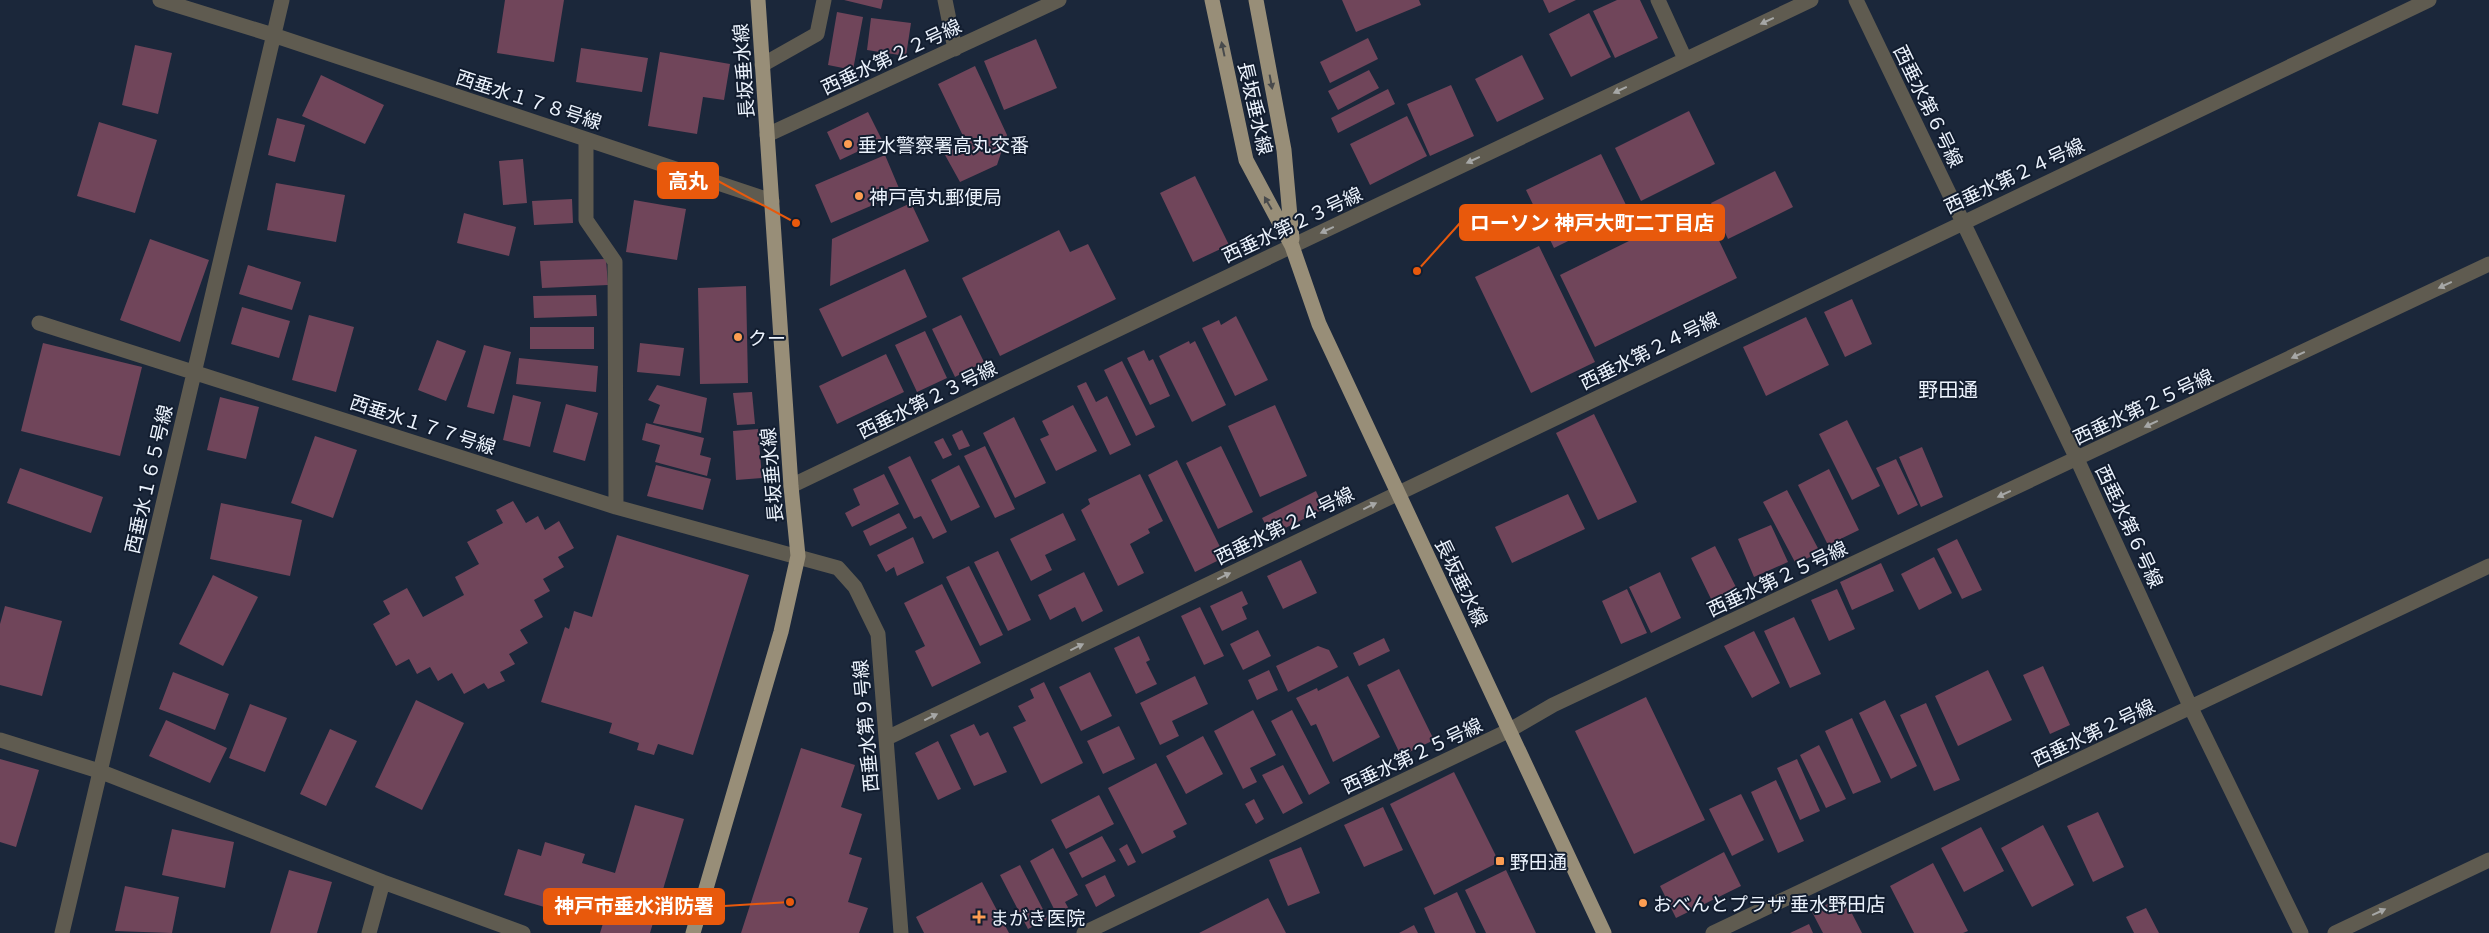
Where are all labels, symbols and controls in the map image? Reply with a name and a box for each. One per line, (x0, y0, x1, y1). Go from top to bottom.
street label: 西垂水第２２号線 (817, 13, 965, 99)
one-way arrow (1760, 17, 1774, 25)
street label: 長坂垂水線 (728, 23, 758, 119)
one-way arrow (1218, 40, 1226, 56)
street label: 西垂水第６号線 (1890, 41, 1968, 171)
street label: 長坂垂水線 (1234, 59, 1278, 157)
street label: 西垂水１７８号線 (453, 65, 605, 133)
one-way arrow (1268, 75, 1276, 91)
one-way arrow (1613, 86, 1627, 94)
street label: 西垂水第２４号線 (1940, 132, 2088, 218)
place label: 垂水警察署高丸交番 (858, 133, 1029, 156)
marker: 垂水警察署高丸交番 (842, 138, 854, 150)
one-way arrow (1466, 156, 1481, 164)
callout: 高丸 (658, 163, 718, 198)
text: 高丸 (668, 168, 708, 192)
street label: 西垂水第２３号線 (1218, 181, 1366, 267)
place label: 神戸高丸郵便局 (869, 185, 1002, 208)
marker: 神戸高丸郵便局 (853, 190, 865, 202)
one-way arrow (1263, 197, 1272, 210)
callout: ローソン 神戸大町二丁目店 (1460, 205, 1724, 240)
text: ローソン 神戸大町二丁目店 (1470, 210, 1714, 234)
one-way arrow (1320, 226, 1334, 234)
one-way arrow (2438, 281, 2452, 289)
street label: 西垂水第２４号線 (1576, 306, 1722, 394)
place label: クー (748, 326, 786, 349)
marker: クー (732, 331, 744, 343)
one-way arrow (2291, 351, 2305, 359)
street label: 西垂水第２３号線 (854, 355, 1000, 443)
street label: 西垂水第２５号線 (2069, 363, 2217, 449)
district label: 野田通 (1918, 377, 1978, 401)
street label: 西垂水１７７号線 (347, 390, 499, 458)
street label: 西垂水１６５号線 (120, 402, 176, 556)
one-way arrow (2144, 421, 2158, 429)
street label: 長坂垂水線 (755, 427, 787, 523)
street label: 西垂水第６号線 (2091, 461, 2169, 591)
street label: 西垂水第２４号線 (1211, 481, 1357, 569)
one-way arrow (1997, 490, 2011, 498)
one-way arrow (1363, 502, 1377, 510)
street label: 長坂垂水線 (1431, 534, 1493, 630)
street label: 西垂水第２５号線 (1703, 535, 1851, 621)
one-way arrow (1217, 572, 1231, 580)
one-way arrow (1070, 643, 1085, 651)
street label: 西垂水第９号線 (848, 659, 882, 793)
street label: 西垂水第２号線 (2028, 693, 2158, 771)
street label: 西垂水第２５号線 (1338, 712, 1486, 798)
one-way arrow (924, 713, 938, 721)
place label: 野田通 (1510, 850, 1567, 873)
marker: 野田通 (1494, 855, 1506, 867)
callout: 神戸市垂水消防署 (544, 889, 724, 924)
place label: おべんとプラザ 垂水野田店 (1653, 892, 1885, 915)
text: 神戸市垂水消防署 (554, 893, 714, 917)
marker: おべんとプラザ 垂水野田店 (1637, 897, 1649, 909)
place label: まがき医院 (990, 906, 1085, 929)
one-way arrow (2372, 908, 2386, 916)
marker: まがき医院 (972, 910, 986, 924)

